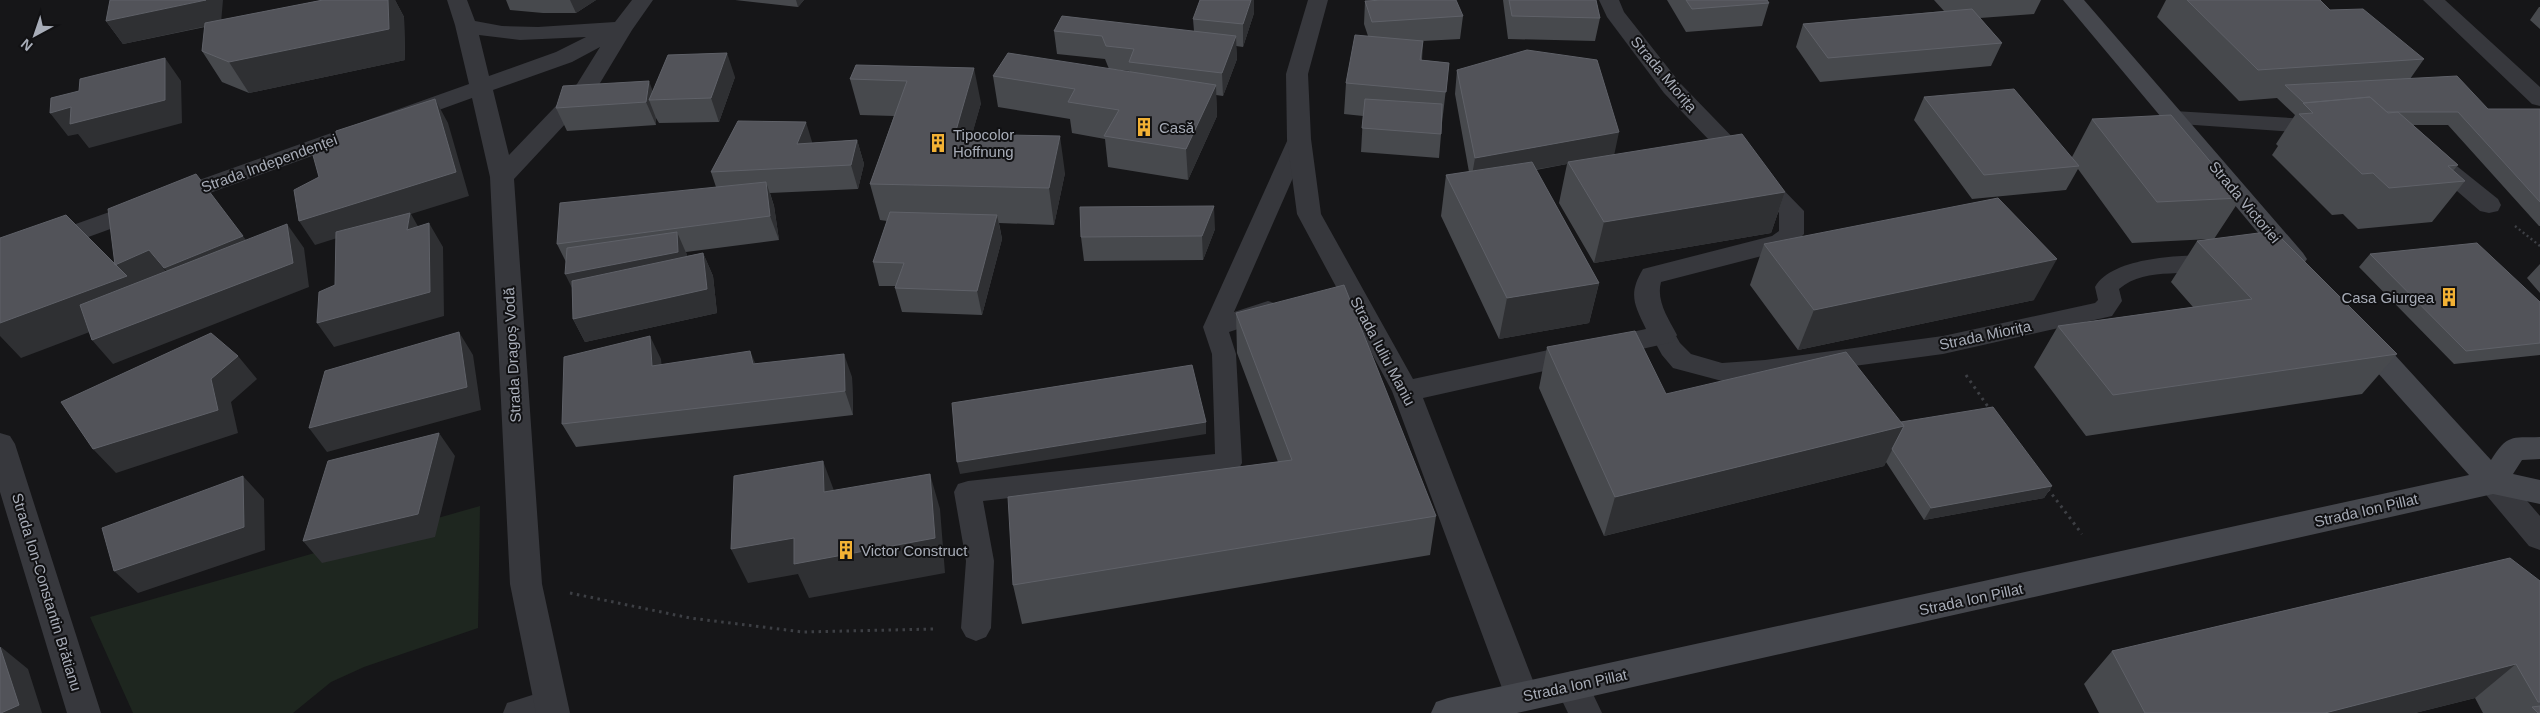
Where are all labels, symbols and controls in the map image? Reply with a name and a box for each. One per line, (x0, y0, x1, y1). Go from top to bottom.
north arrow (10, 10, 60, 60)
street label: Strada Miorița (1627, 33, 1701, 116)
text: N (18, 36, 36, 54)
building icon: Casă (1133, 116, 1155, 138)
place label: Casă (1159, 119, 1195, 136)
place label: Tipocolor Hoffnung (953, 126, 1014, 160)
street label: Strada Independenței (199, 130, 339, 196)
building icon: Tipocolor Hoffnung (927, 132, 949, 154)
street label: Strada Victoriei (2206, 158, 2284, 246)
street label: Strada Dragoș Vodă (500, 286, 524, 423)
building icon: Casa Giurgea (2438, 286, 2460, 308)
place label: Casa Giurgea (2341, 289, 2435, 306)
street label: Strada Iuliu Maniu (1347, 294, 1419, 408)
street label: Strada Miorița (1938, 317, 2033, 353)
street label: Strada Ion Pillat (2312, 490, 2420, 530)
street label: Strada Ion-Constantin Brătianu (9, 491, 85, 693)
building icon: Victor Construct (835, 539, 857, 561)
place label: Victor Construct (861, 542, 968, 559)
street label: Strada Ion Pillat (1917, 580, 2025, 618)
street label: Strada Ion Pillat (1521, 666, 1629, 704)

